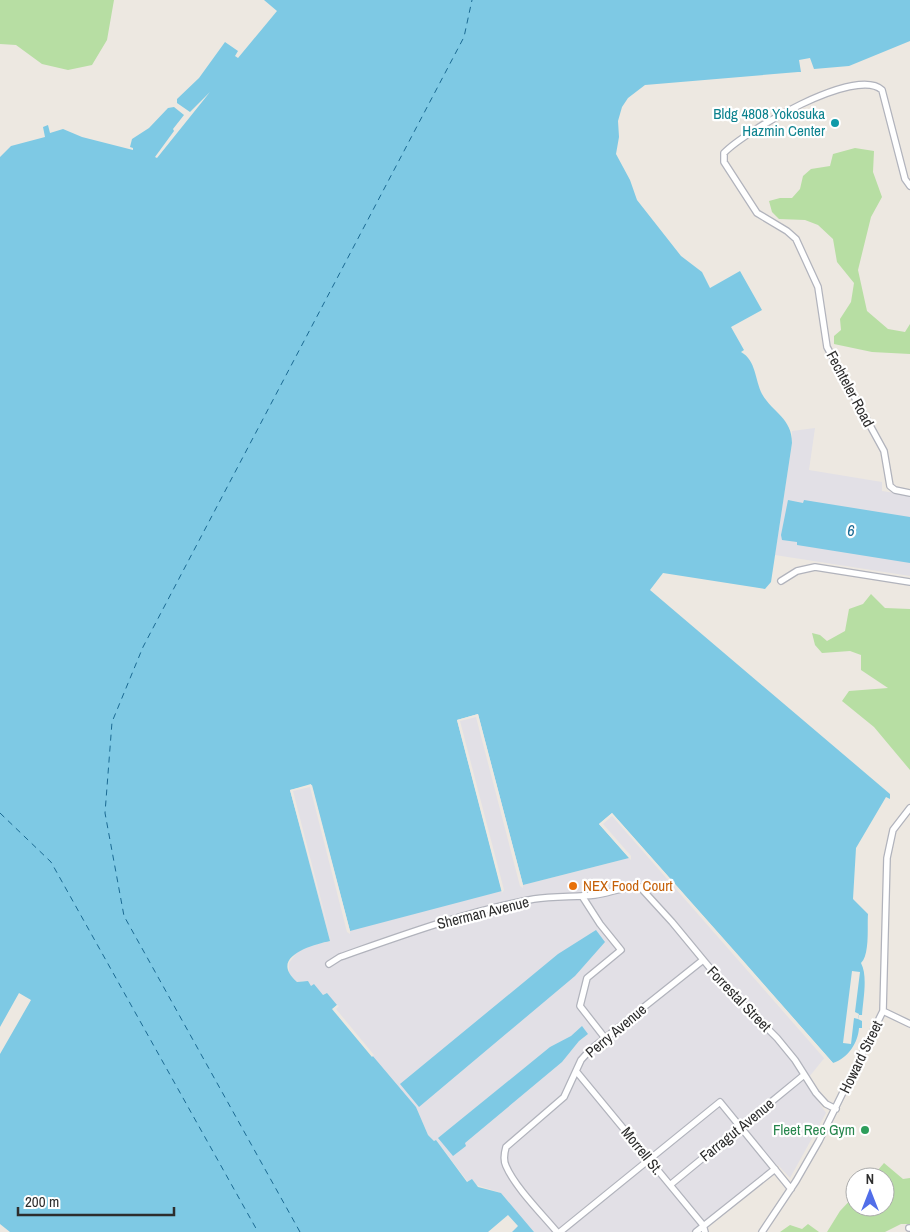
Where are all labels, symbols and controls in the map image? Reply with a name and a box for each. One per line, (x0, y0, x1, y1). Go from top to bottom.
place label: Bldg 4808 Yokosuka Hazmin Center (713, 103, 825, 141)
marker: Bldg 4808 Yokosuka Hazmin Center (829, 117, 841, 129)
street label: Fechteler Road (822, 347, 879, 431)
water label: 6 (847, 519, 855, 541)
place label: NEX Food Court (583, 875, 673, 896)
marker: NEX Food Court (567, 880, 579, 892)
street label: Sherman Avenue (435, 891, 531, 934)
street label: Forrestal Street (703, 961, 777, 1037)
street label: Perry Avenue (581, 999, 651, 1062)
street label: Howard Street (834, 1016, 887, 1097)
street label: Farragut Avenue (695, 1093, 778, 1166)
place label: Fleet Rec Gym (773, 1119, 855, 1140)
street label: Morrell St. (617, 1122, 668, 1179)
marker: Fleet Rec Gym (859, 1124, 871, 1136)
north arrow (845, 1167, 895, 1217)
text: N (866, 1170, 874, 1188)
scale bar (18, 1184, 174, 1216)
text: 200 m (25, 1191, 59, 1212)

